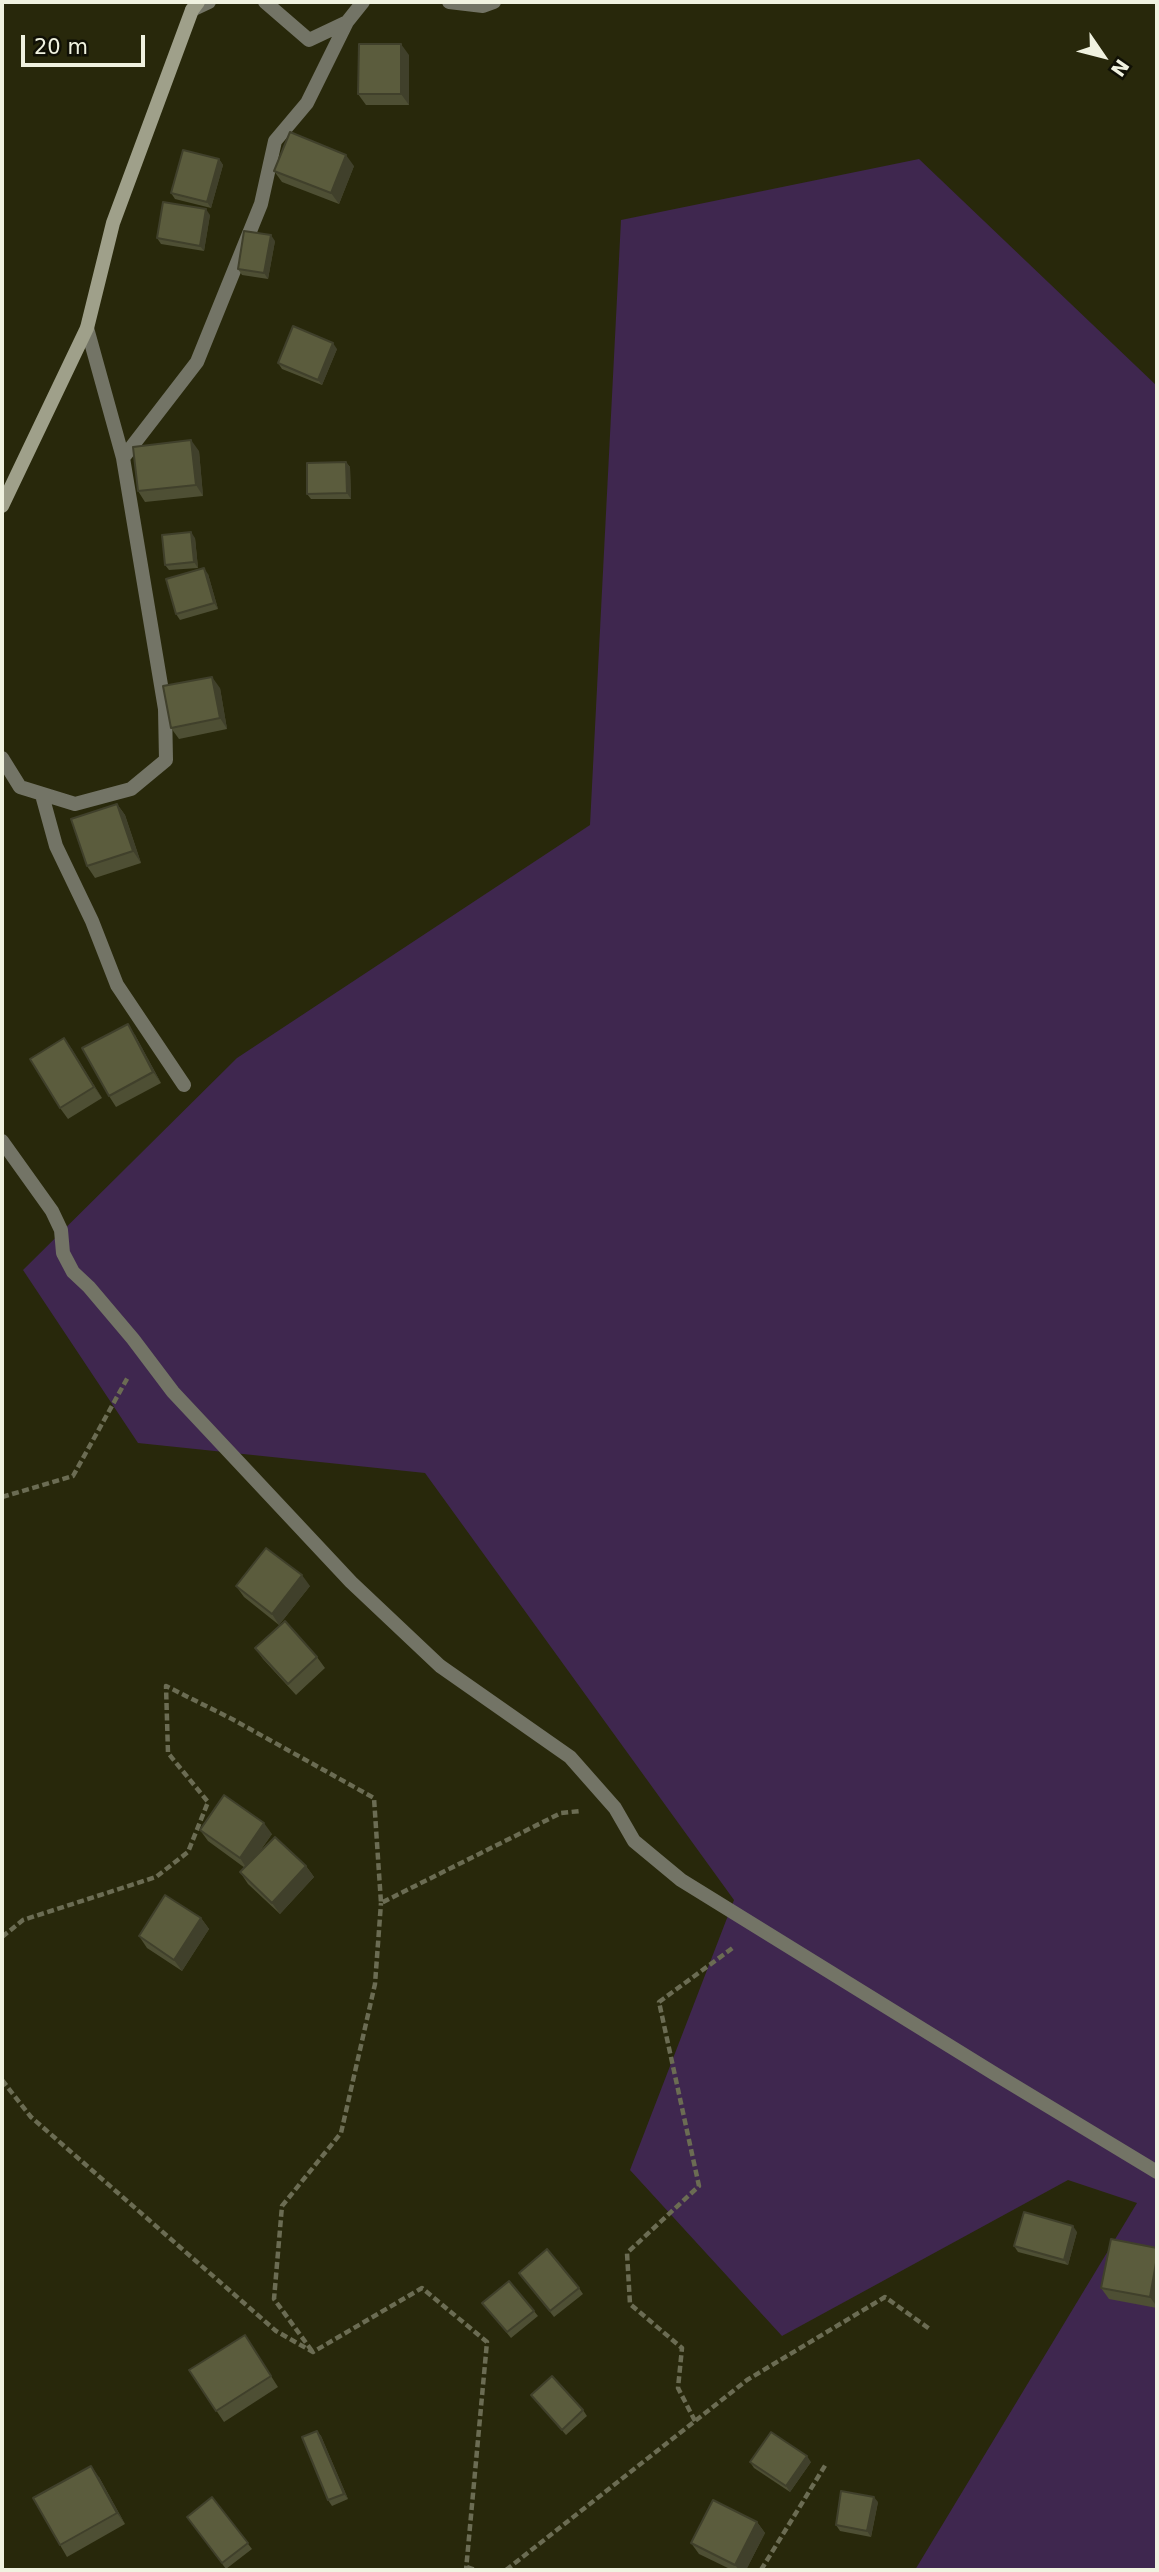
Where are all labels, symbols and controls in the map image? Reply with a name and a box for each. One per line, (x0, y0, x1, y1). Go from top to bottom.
scale bar (24, 21, 149, 65)
north arrow (1068, 21, 1138, 91)
text: 20 m (34, 35, 88, 59)
text: N (1107, 55, 1134, 81)

